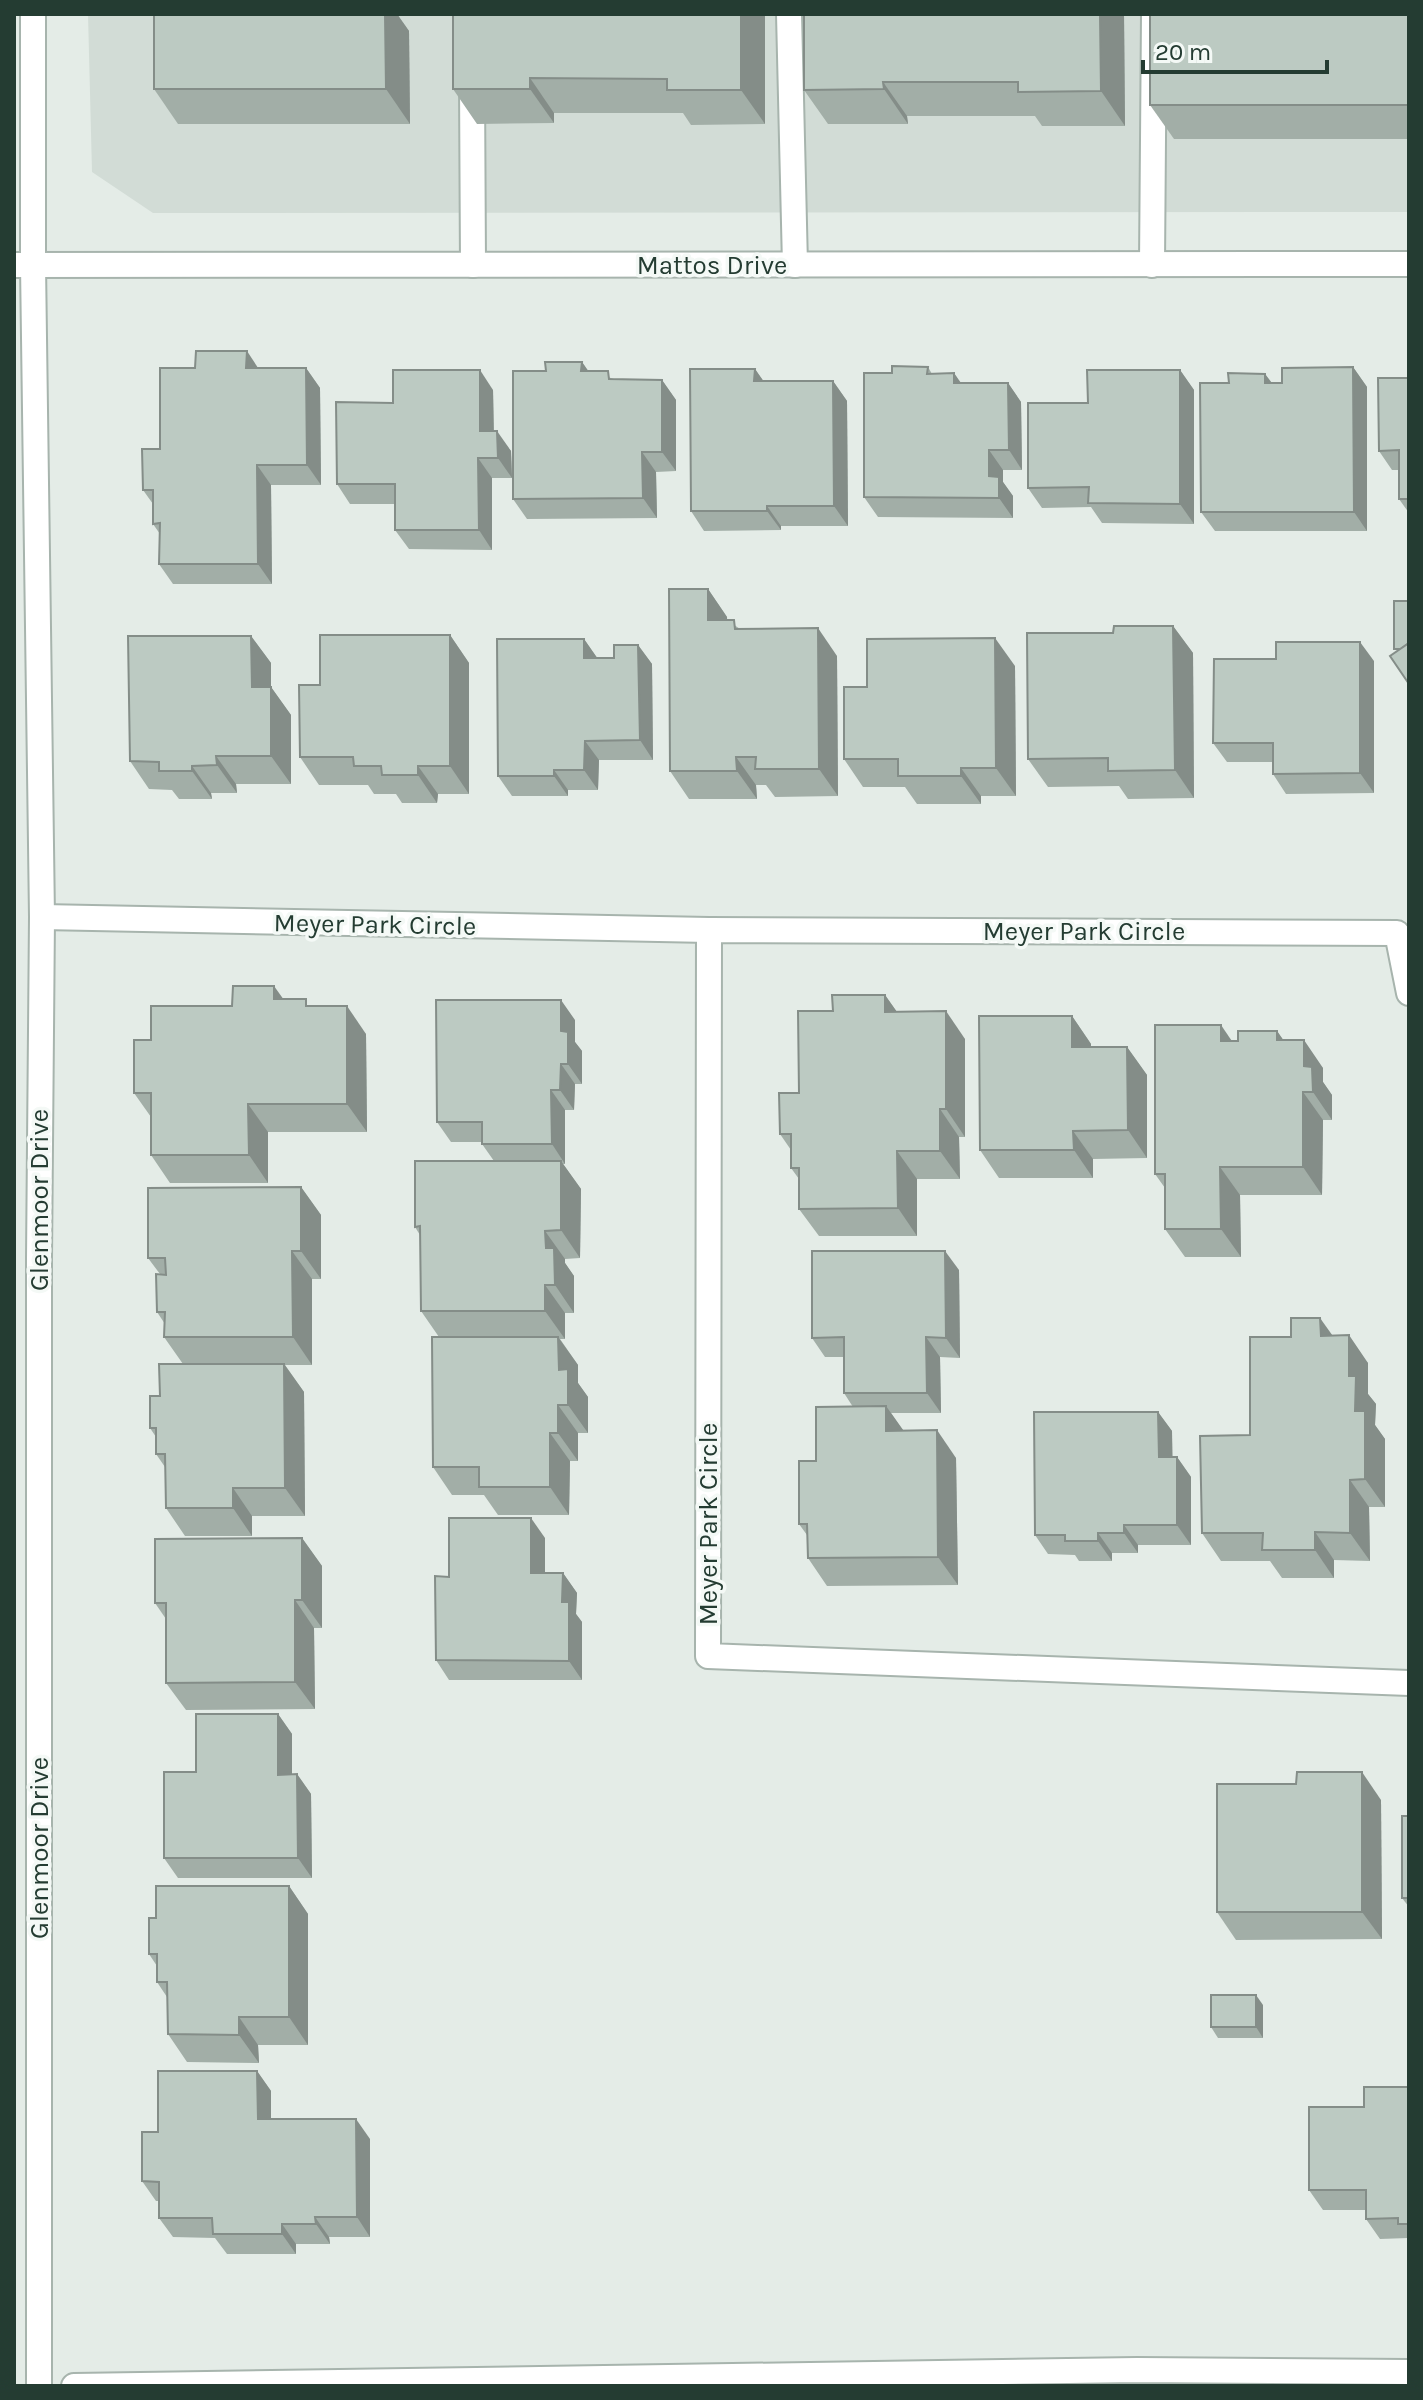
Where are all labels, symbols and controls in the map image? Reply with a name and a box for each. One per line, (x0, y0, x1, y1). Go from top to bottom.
scale bar (1143, 24, 1327, 74)
text: 20 m (1155, 38, 1211, 66)
street label: Mattos Drive (637, 250, 787, 281)
street label: Meyer Park Circle (274, 907, 476, 942)
street label: Meyer Park Circle (983, 916, 1185, 947)
street label: Glenmoor Drive (24, 1109, 55, 1291)
street label: Meyer Park Circle (693, 1423, 724, 1625)
street label: Glenmoor Drive (24, 1757, 55, 1939)

